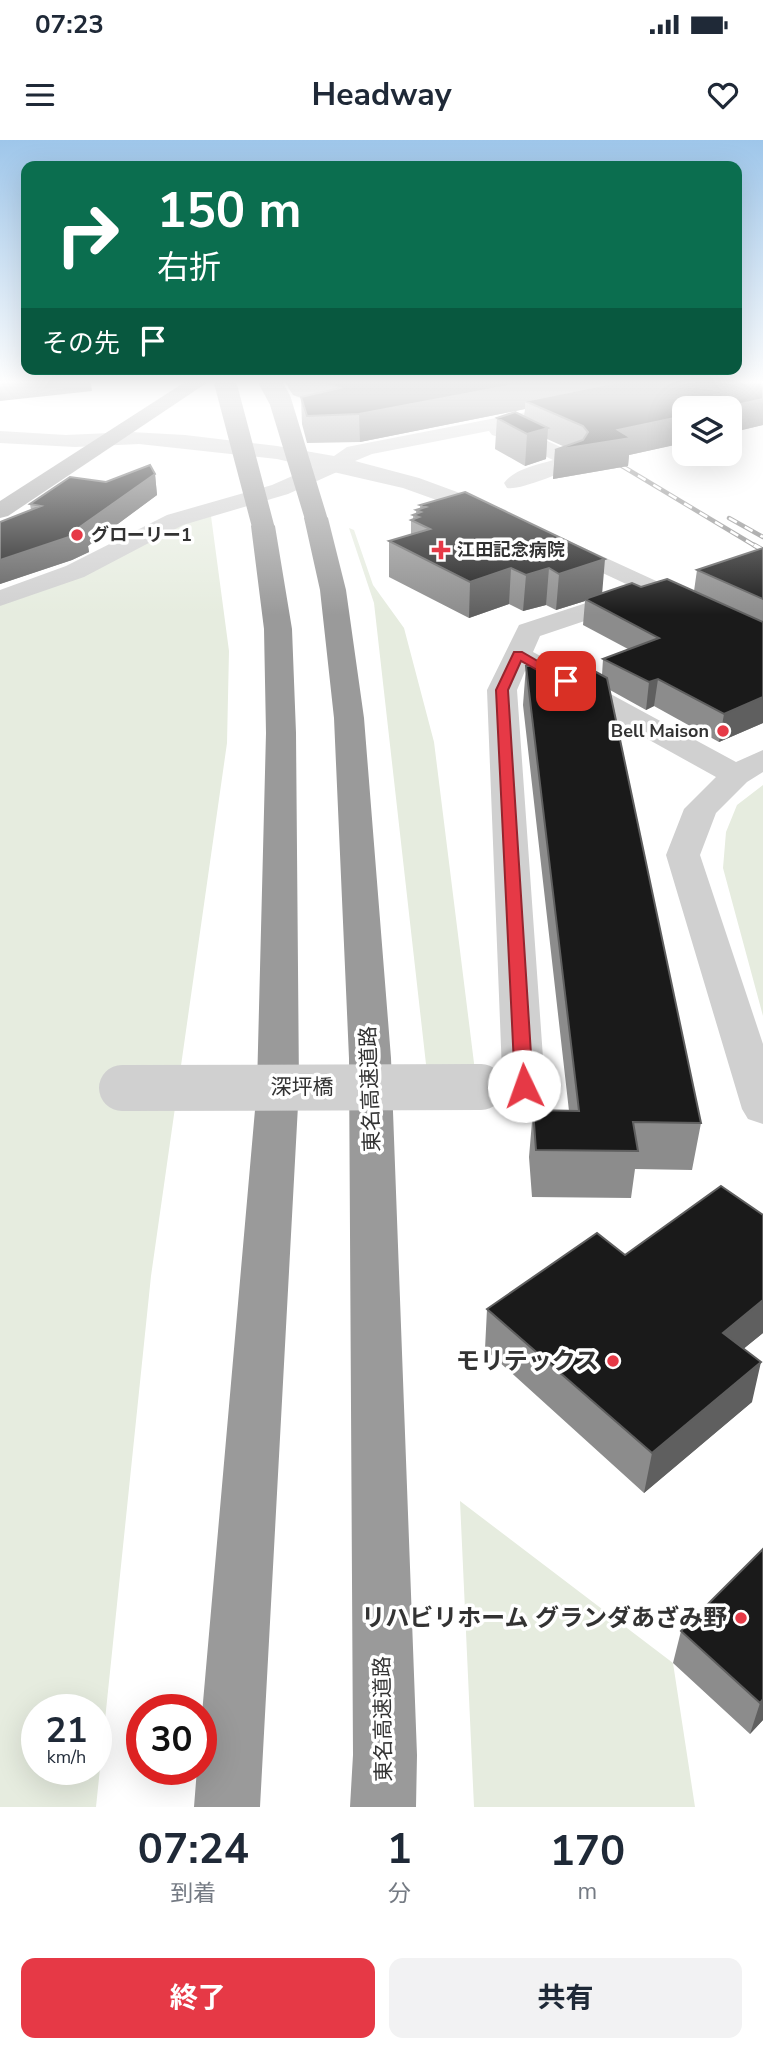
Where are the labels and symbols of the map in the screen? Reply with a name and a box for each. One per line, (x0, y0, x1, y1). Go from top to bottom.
place label: グローリー1 (91, 523, 192, 547)
marker: グローリー1 (69, 527, 85, 543)
place label: 江田記念病院 (457, 538, 565, 562)
marker: 江田記念病院 (431, 540, 451, 560)
pin (536, 651, 596, 711)
place label: Bell Maison (611, 719, 709, 743)
marker: Bell Maison (715, 723, 731, 739)
street label: 東名高速道路 (354, 1026, 386, 1152)
position arrow (487, 1049, 561, 1123)
street label: 深坪橋 (271, 1073, 334, 1101)
place label: モリテックス (456, 1345, 599, 1377)
marker: モリテックス (605, 1353, 621, 1369)
place label: リハビリホーム グランダあざみ野 (361, 1602, 727, 1634)
marker: リハビリホーム グランダあざみ野 (733, 1610, 749, 1626)
street label: 東名高速道路 (368, 1656, 398, 1782)
speed limit sign: 30 (126, 1694, 217, 1785)

